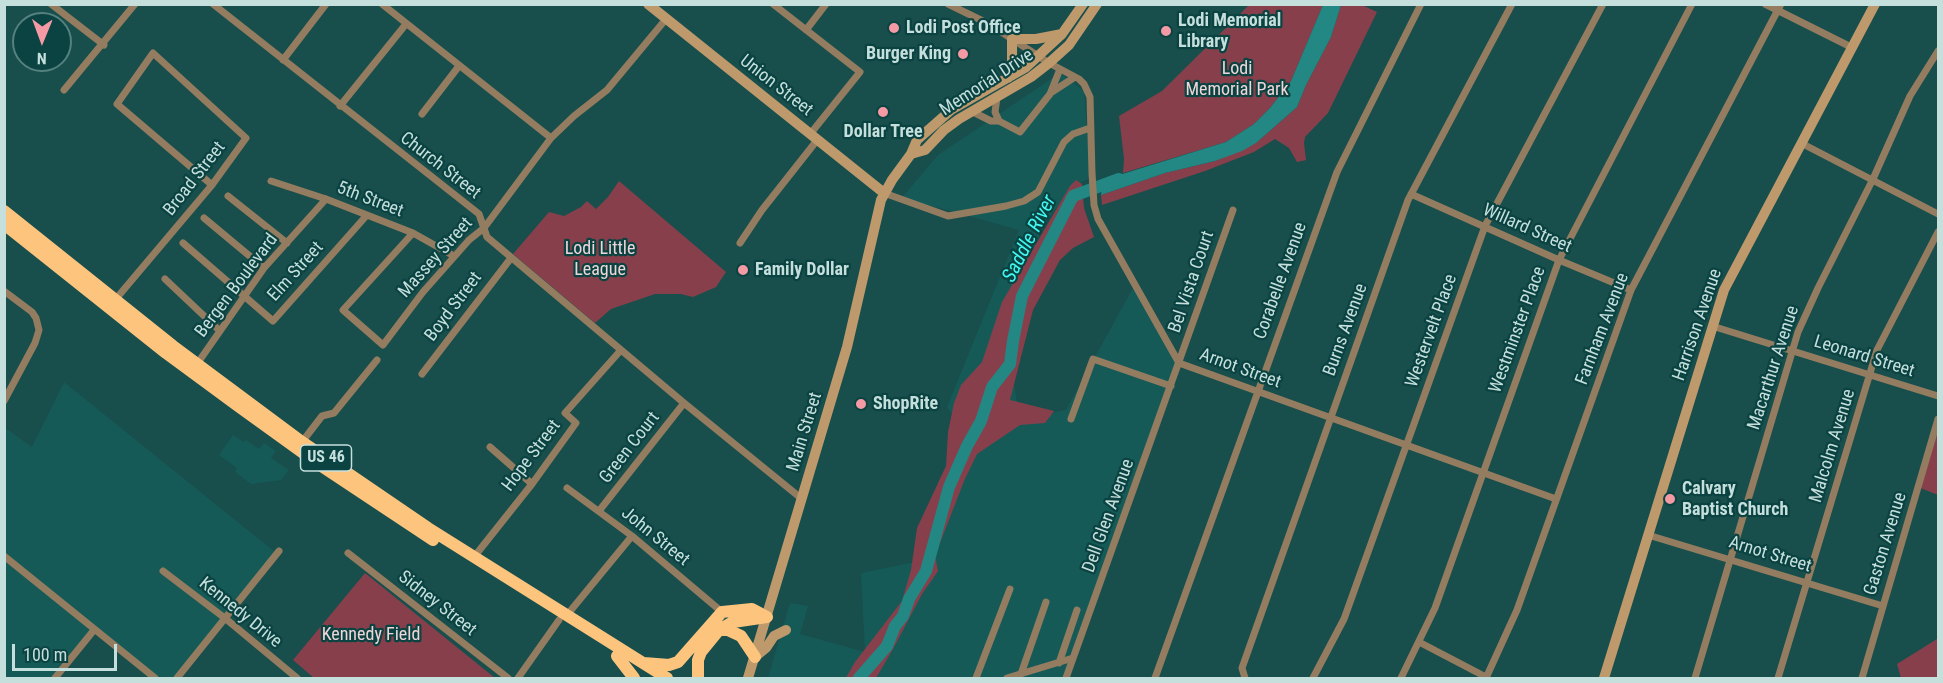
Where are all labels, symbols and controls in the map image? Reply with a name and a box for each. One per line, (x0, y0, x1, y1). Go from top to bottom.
place label: Lodi Memorial Library (1178, 10, 1281, 52)
north arrow (12, 12, 72, 72)
place label: Lodi Post Office (906, 17, 1021, 39)
marker: Lodi Post Office (887, 21, 901, 35)
marker: Lodi Memorial Library (1159, 24, 1173, 38)
place label: Burger King (866, 43, 951, 65)
street label: Memorial Drive (936, 45, 1038, 121)
marker: Burger King (956, 47, 970, 61)
text: N (37, 49, 47, 68)
street label: Union Street (735, 51, 817, 121)
park label: Lodi Memorial Park (1185, 58, 1289, 100)
marker: Dollar Tree (876, 105, 890, 119)
place label: Dollar Tree (844, 121, 922, 143)
street label: Church Street (395, 128, 485, 204)
street label: Broad Street (159, 138, 231, 220)
street label: 5th Street (334, 178, 406, 222)
water label: Saddle River (998, 191, 1062, 287)
street label: Willard Street (1479, 200, 1575, 258)
street label: Massey Street (394, 213, 478, 303)
street label: Corabelle Avenue (1250, 220, 1312, 342)
street label: Bel Vista Court (1164, 228, 1220, 336)
street label: Bergen Boulevard (191, 230, 283, 342)
street label: Elm Street (264, 238, 328, 306)
park label: Lodi Little League (565, 238, 635, 280)
place label: Family Dollar (755, 259, 849, 281)
marker: Family Dollar (736, 263, 750, 277)
street label: Westminster Place (1485, 264, 1551, 396)
street label: Harrison Avenue (1669, 266, 1727, 384)
street label: Boyd Street (421, 268, 487, 346)
street label: Farnham Avenue (1572, 270, 1634, 388)
street label: Westervelt Place (1402, 272, 1462, 390)
street label: Burns Avenue (1319, 281, 1373, 379)
street label: Macarthur Avenue (1744, 303, 1804, 433)
street label: Leonard Street (1811, 331, 1917, 383)
street label: Arnot Street (1196, 344, 1284, 394)
street label: Malcolm Avenue (1806, 387, 1860, 505)
street label: Main Street (783, 390, 827, 474)
place label: ShopRite (873, 393, 938, 415)
marker: ShopRite (854, 397, 868, 411)
street label: Green Court (595, 408, 665, 488)
street label: Hope Street (498, 416, 566, 496)
road number: US 46 (300, 445, 352, 471)
street label: Dell Glen Avenue (1079, 456, 1139, 576)
place label: Calvary Baptist Church (1682, 478, 1788, 520)
street label: Gaston Avenue (1860, 490, 1912, 598)
marker: Calvary Baptist Church (1663, 492, 1677, 506)
street label: John Street (617, 503, 693, 571)
street label: Arnot Street (1726, 532, 1814, 578)
street label: Sidney Street (394, 567, 480, 641)
street label: Kennedy Drive (194, 573, 286, 653)
park label: Kennedy Field (322, 624, 420, 646)
scale bar (15, 632, 120, 670)
text: 100 m (23, 644, 67, 665)

